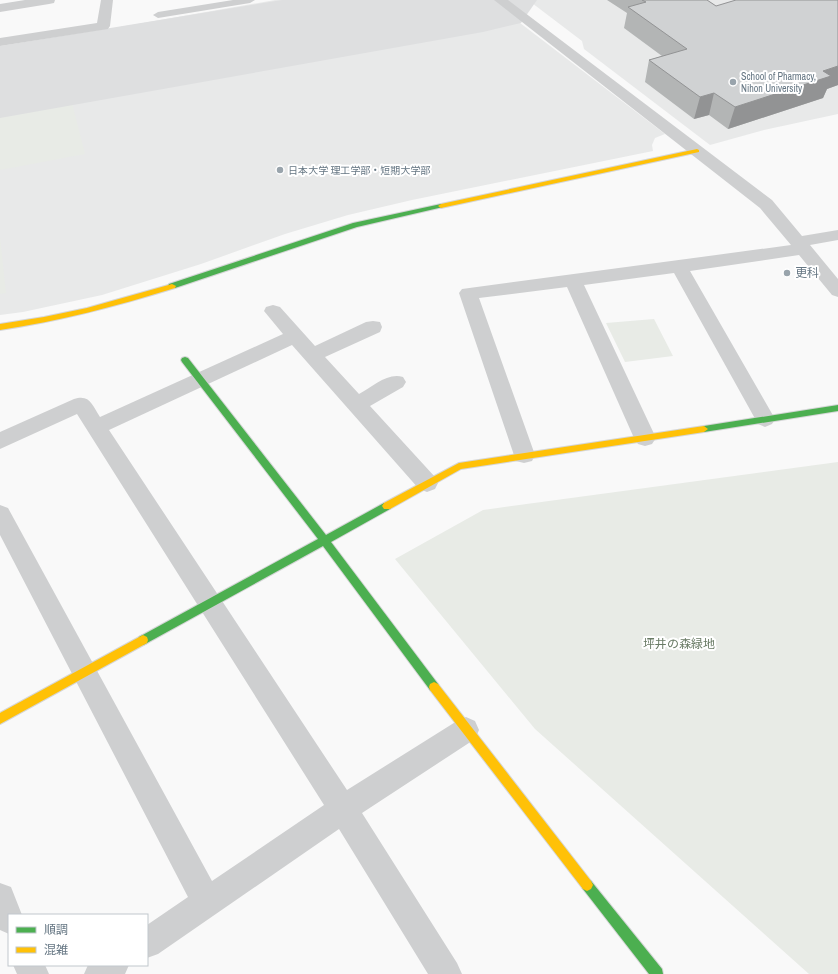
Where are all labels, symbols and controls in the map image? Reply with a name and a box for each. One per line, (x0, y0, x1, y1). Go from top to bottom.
place label: School of Pharmacy, Nihon University (741, 70, 816, 95)
marker: School of Pharmacy, Nihon University (728, 77, 738, 87)
place label: 日本大学 理工学部・短期大学部 (288, 164, 430, 177)
marker: 日本大学 理工学部・短期大学部 (275, 165, 285, 175)
place label: 更科 (795, 265, 819, 281)
marker: 更科 (782, 268, 792, 278)
park label: 坪井の森緑地 (643, 636, 715, 652)
legend (8, 914, 148, 966)
text: 順調 (44, 922, 68, 938)
text: 混雑 (44, 942, 68, 958)

